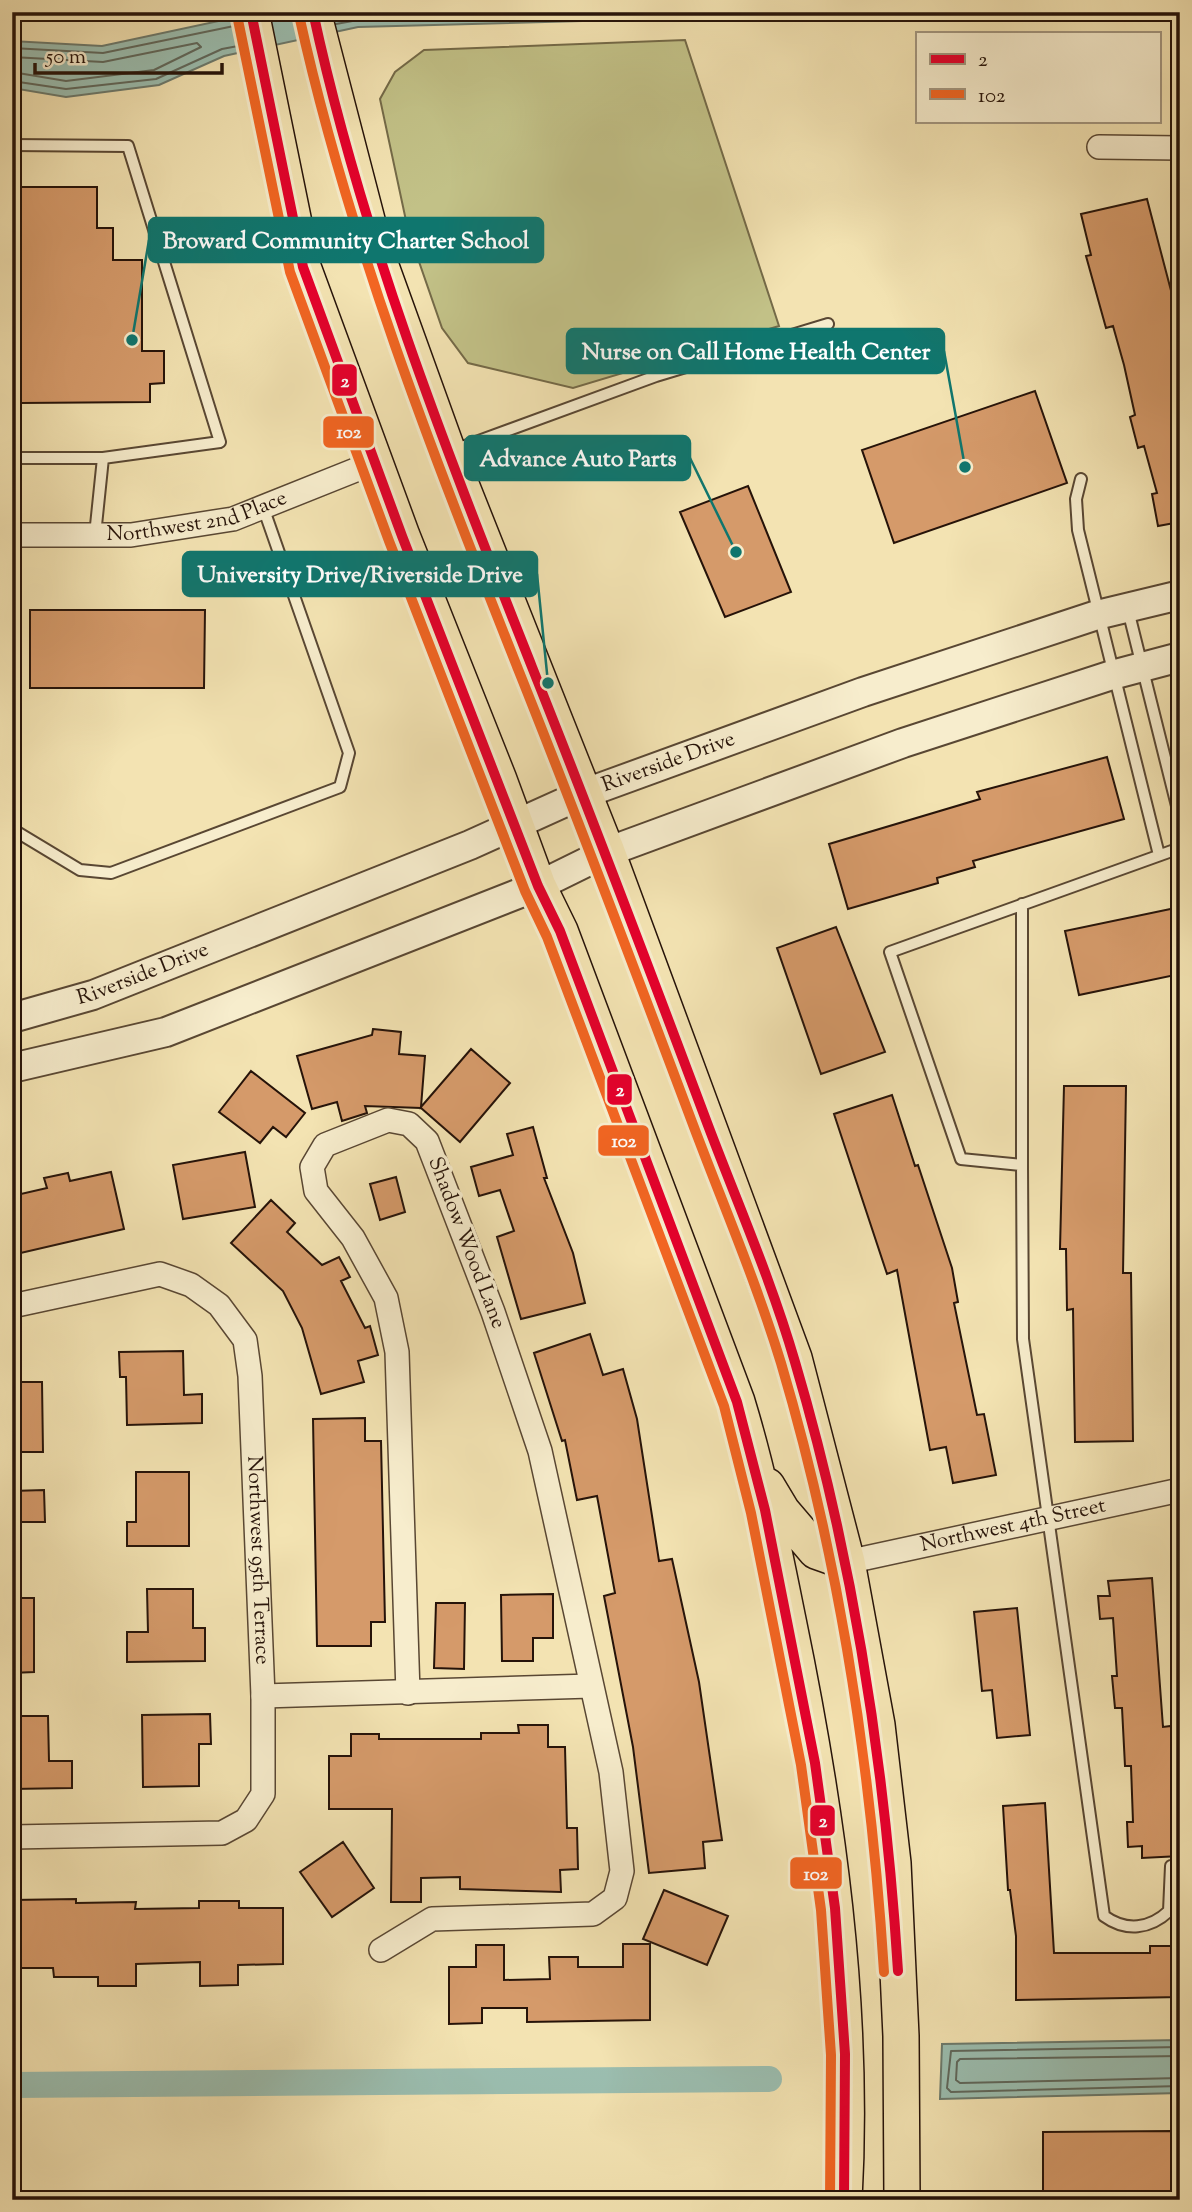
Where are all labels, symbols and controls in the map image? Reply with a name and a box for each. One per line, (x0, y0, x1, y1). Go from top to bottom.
scale bar (35, 32, 222, 76)
legend (916, 32, 1160, 122)
text: 50 m (45, 43, 86, 73)
text: 2 (978, 46, 988, 76)
text: 102 (978, 82, 1006, 112)
callout: Broward Community Charter School (149, 218, 543, 262)
text: Broward Community Charter School (163, 226, 530, 259)
callout: Nurse on Call Home Health Center (567, 329, 944, 373)
text: Nurse on Call Home Health Center (582, 337, 931, 370)
line badge: 2 (331, 363, 358, 397)
text: 2 (341, 369, 350, 396)
line badge: 102 (322, 415, 375, 449)
text: 102 (336, 420, 362, 447)
callout: Advance Auto Parts (465, 436, 690, 480)
text: Advance Auto Parts (479, 444, 677, 477)
street label: Northwest 2nd Place (107, 484, 292, 550)
callout: University Drive/Riverside Drive (183, 552, 537, 596)
text: University Drive/Riverside Drive (197, 560, 523, 593)
street label: Riverside Drive (598, 725, 739, 801)
street label: Riverside Drive (74, 935, 213, 1014)
line badge: 2 (606, 1073, 633, 1106)
text: 2 (616, 1078, 625, 1105)
line badge: 102 (597, 1124, 650, 1157)
text: 102 (611, 1129, 637, 1156)
street label: Shadow Wood Lane (419, 1153, 513, 1333)
street label: Northwest 95th Terrace (238, 1455, 277, 1665)
street label: Northwest 4th Street (918, 1491, 1109, 1561)
line badge: 2 (809, 1804, 836, 1837)
text: 2 (819, 1809, 828, 1836)
line badge: 102 (789, 1856, 843, 1890)
text: 102 (803, 1862, 829, 1889)

